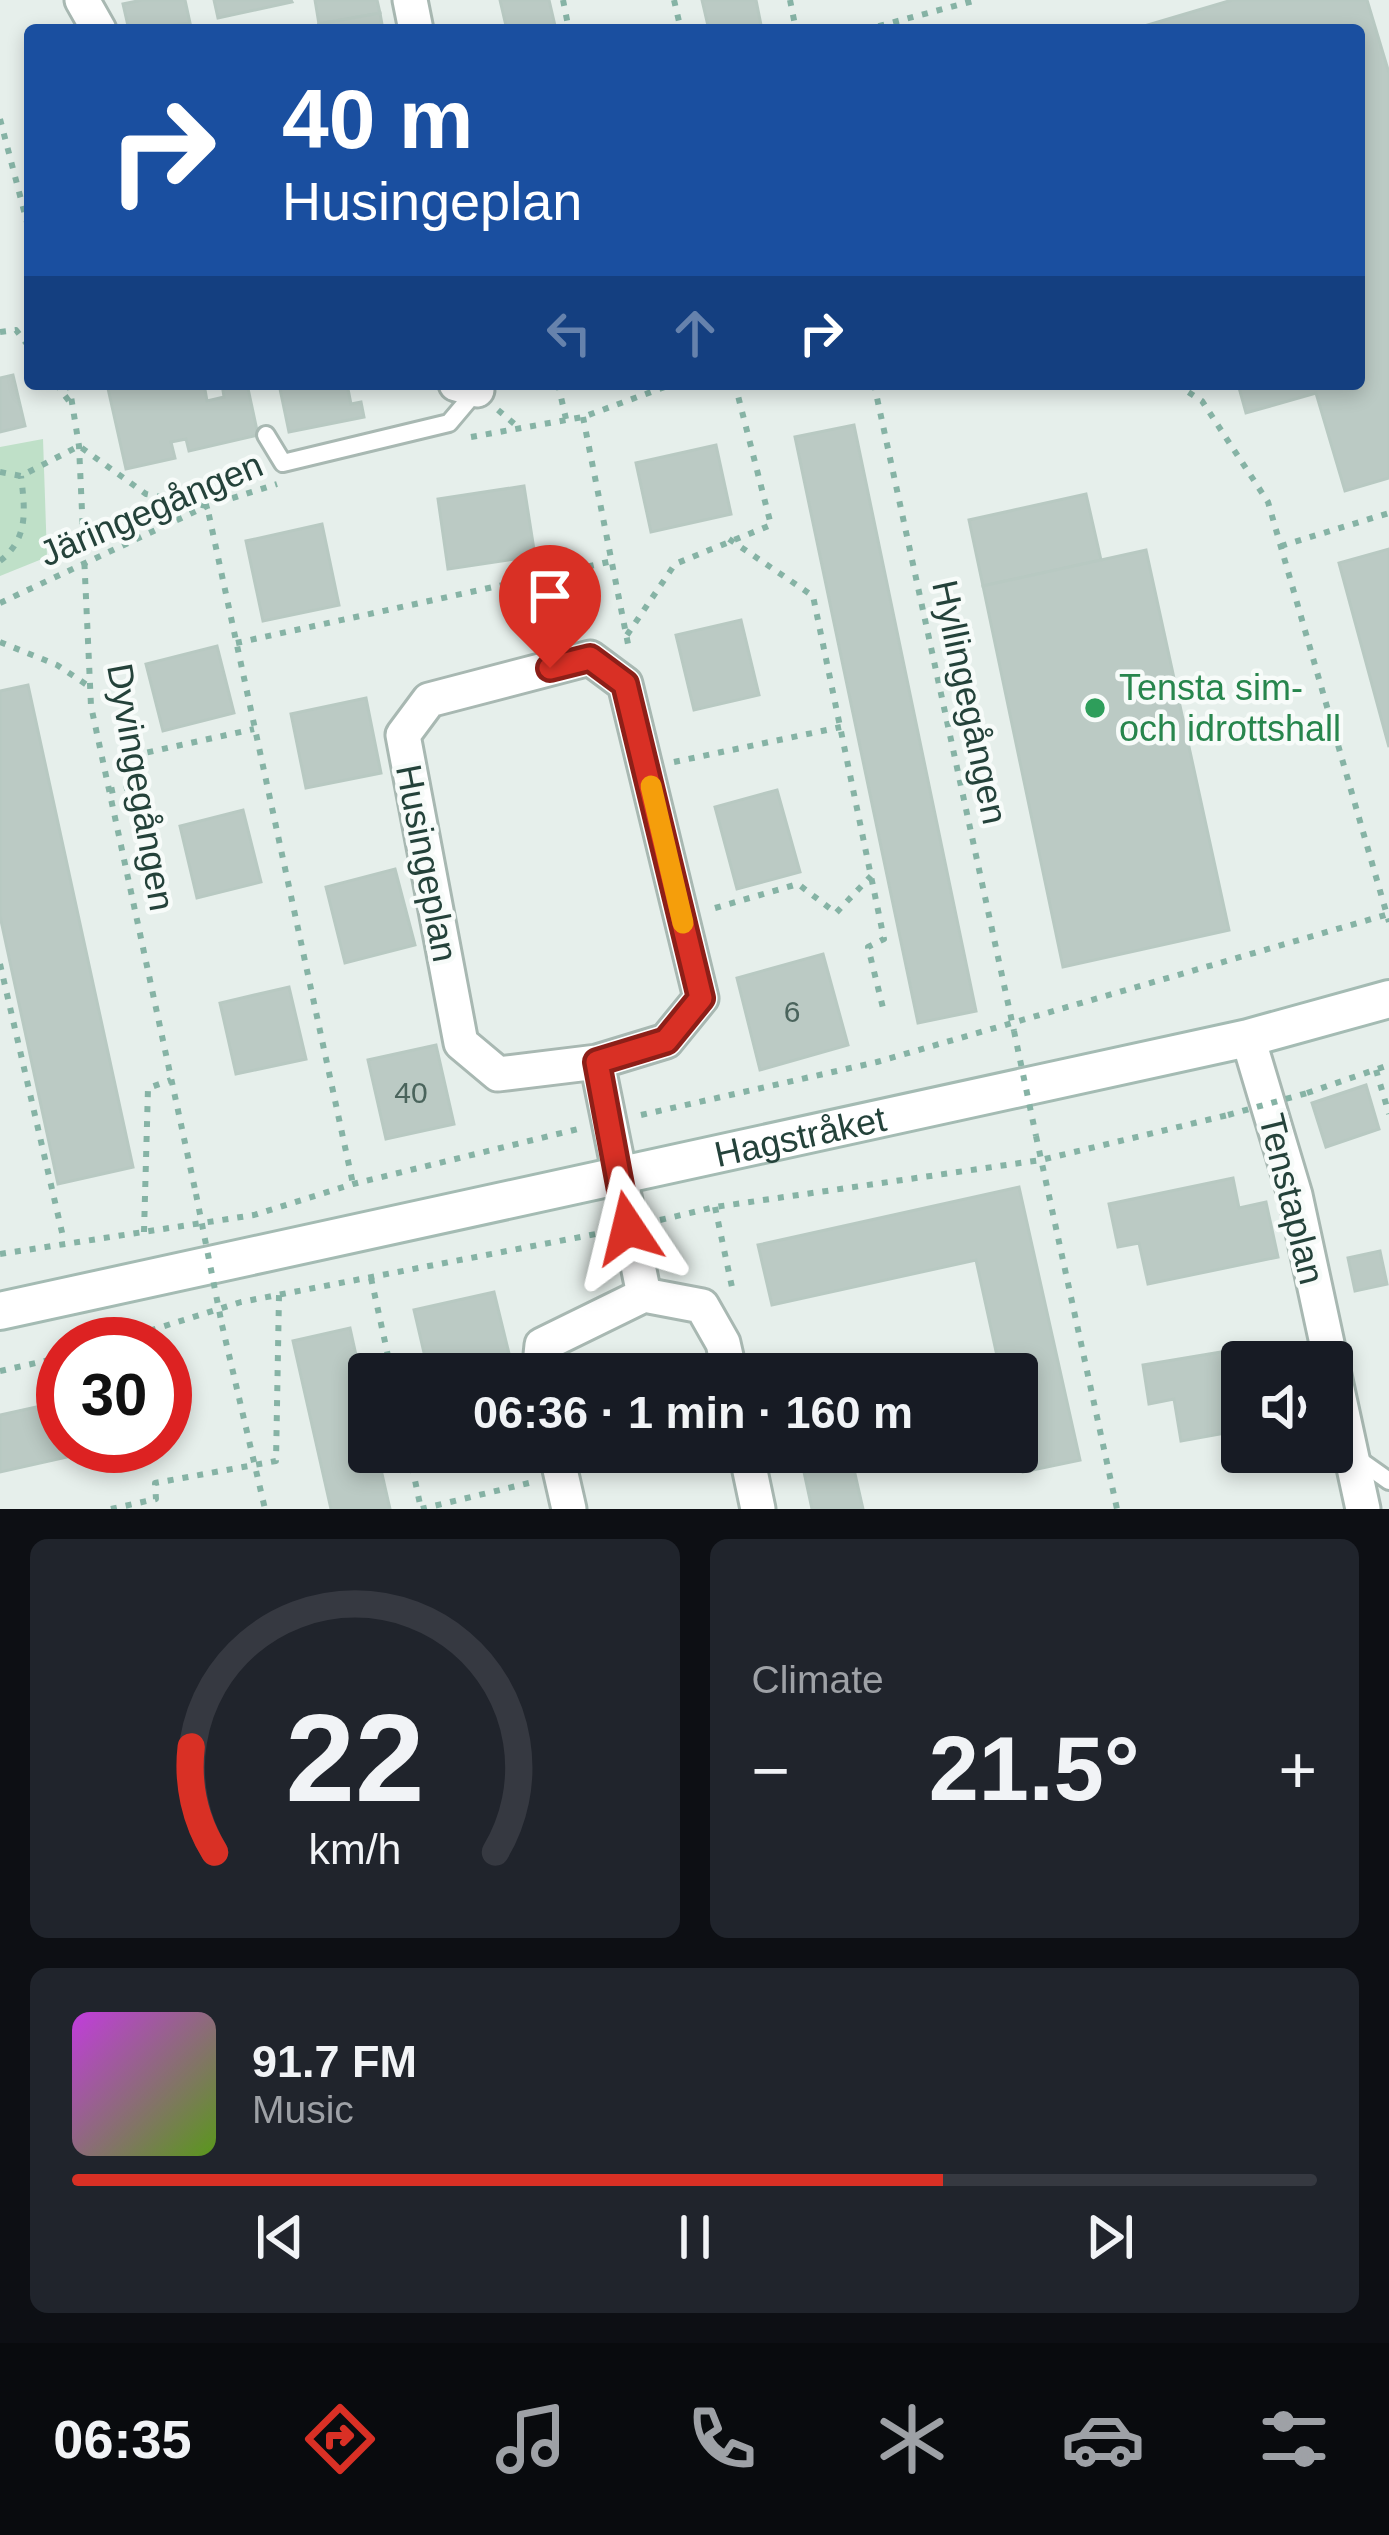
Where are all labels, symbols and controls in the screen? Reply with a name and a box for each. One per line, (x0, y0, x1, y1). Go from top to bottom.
icon: right (84, 72, 240, 228)
text: 40 m (282, 72, 473, 166)
text: Husingeplan (282, 171, 582, 231)
icon: left (536, 300, 602, 366)
icon: ahead (662, 300, 728, 366)
icon: right (788, 300, 854, 366)
street label: Järingegången (33, 444, 269, 574)
pin (499, 545, 601, 668)
icon: arrive (517, 563, 583, 629)
street label: Hyllingegången (924, 576, 1016, 828)
street label: Dyvingegången (99, 660, 183, 914)
place label: Tensta sim- och idrottshall (1119, 667, 1341, 749)
marker: Tensta sim- och idrottshall (1082, 695, 1108, 721)
street label: Husingeplan (388, 761, 466, 965)
house number: 6 (784, 995, 800, 1028)
house number: 40 (394, 1076, 428, 1109)
street label: Hagstråket (711, 1097, 890, 1175)
street label: Tenstaplan (1251, 1110, 1333, 1288)
position arrow (565, 1165, 691, 1291)
speed limit sign: 30 (36, 1317, 192, 1473)
map controls (1221, 1341, 1353, 1473)
button: sound (1221, 1341, 1353, 1473)
text: 06:36 · 1 min · 160 m (473, 1387, 913, 1438)
text: Climate (752, 1658, 884, 1701)
text: 22 (285, 1688, 424, 1827)
text: 21.5° (929, 1719, 1140, 1819)
text: − (752, 1733, 790, 1807)
text: + (1278, 1733, 1317, 1807)
text: km/h (308, 1824, 401, 1872)
text: 91.7 FM (252, 2036, 417, 2087)
text: Music (252, 2088, 354, 2131)
icon: previous (247, 2204, 313, 2270)
icon: pause (662, 2204, 728, 2270)
icon: next (1077, 2204, 1143, 2270)
icon: directions (298, 2397, 382, 2481)
icon: music (489, 2397, 573, 2481)
icon: phone (680, 2397, 764, 2481)
icon: climate (870, 2397, 954, 2481)
icon: car (1061, 2397, 1145, 2481)
icon: filters (1252, 2397, 1336, 2481)
text: 06:35 (53, 2409, 191, 2469)

